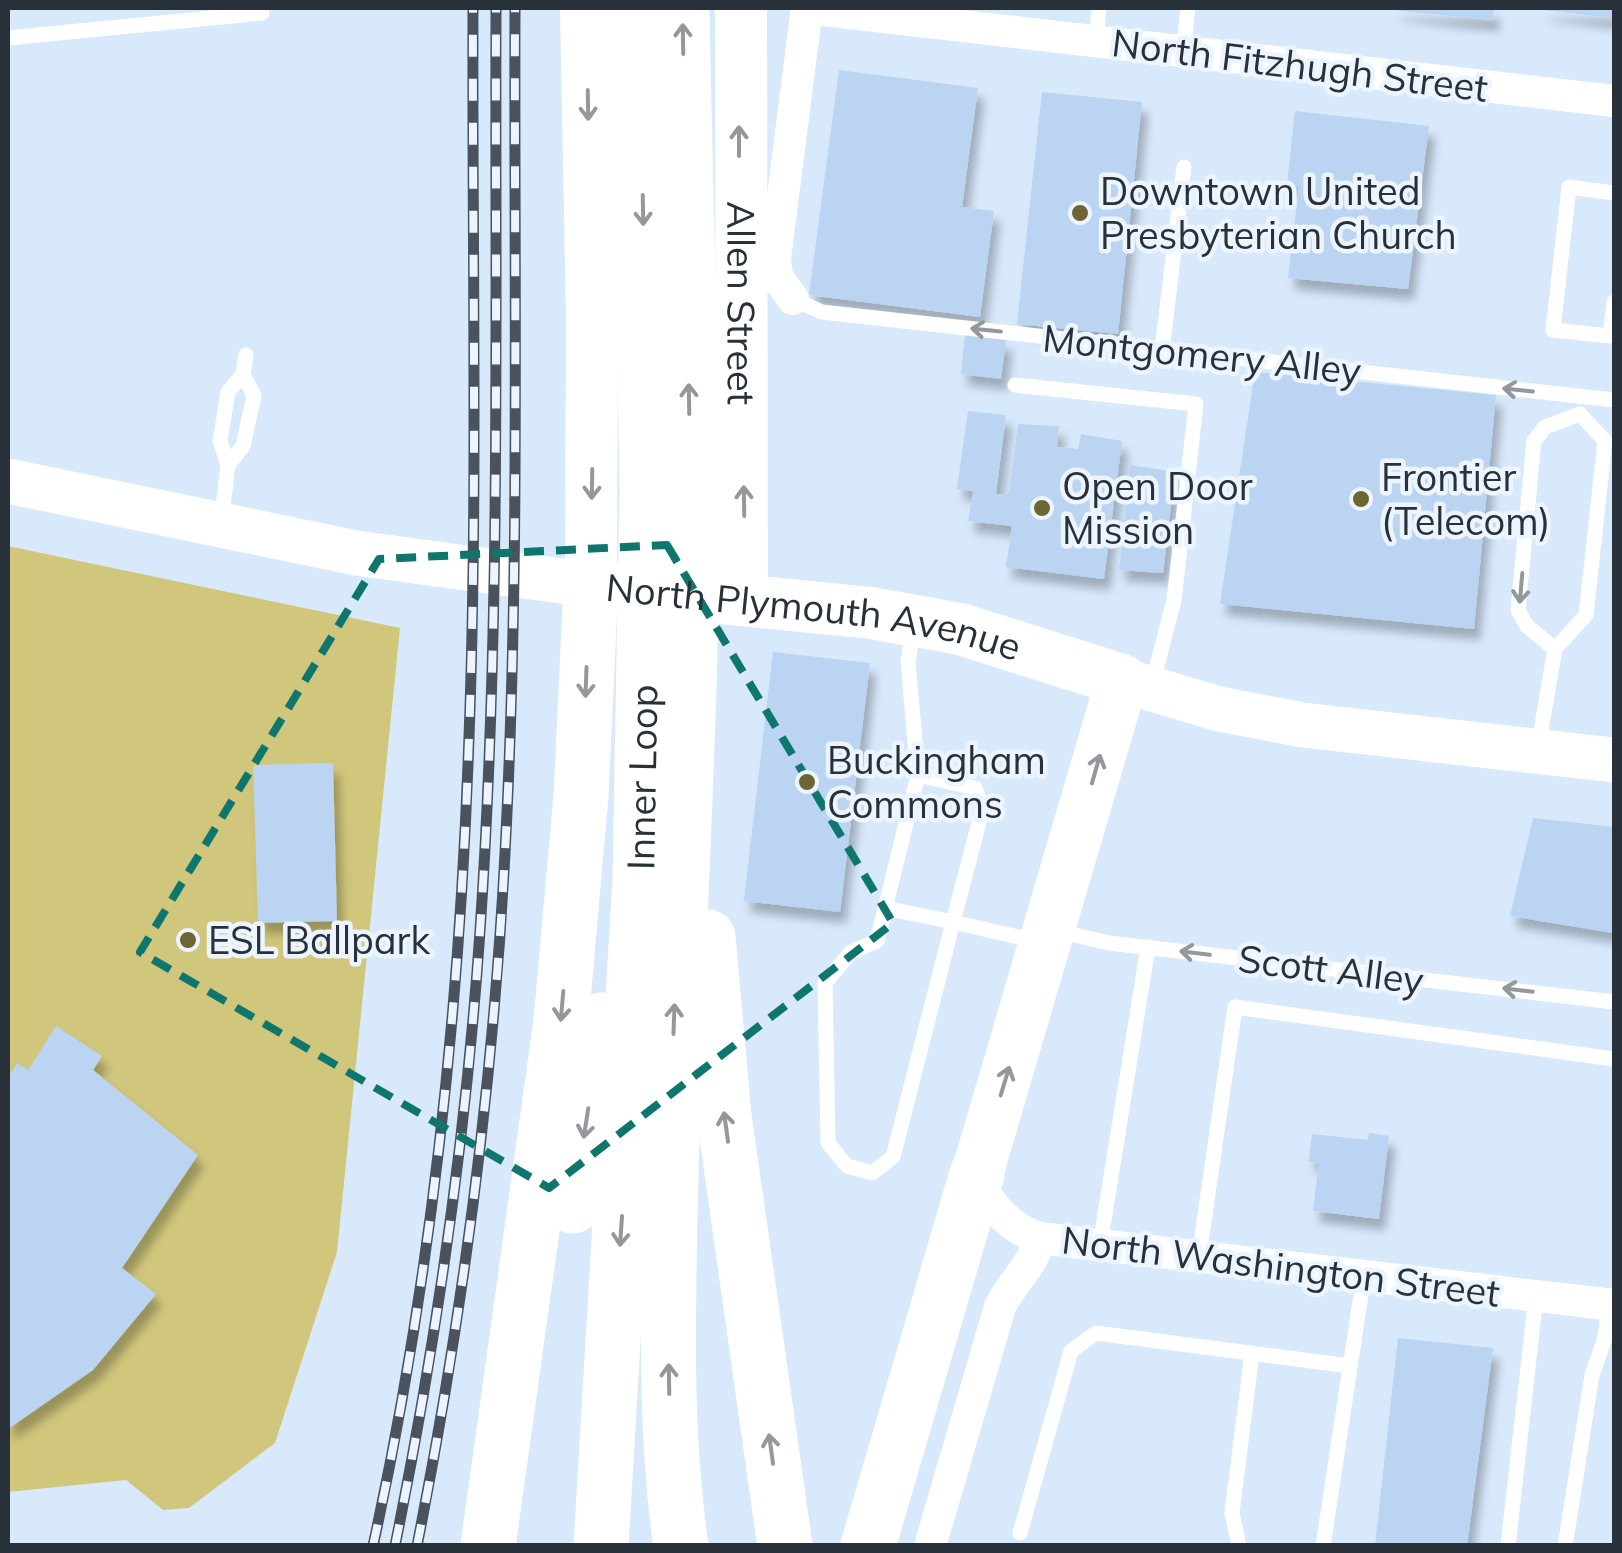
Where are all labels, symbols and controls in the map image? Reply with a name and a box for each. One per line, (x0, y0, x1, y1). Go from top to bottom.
street label: North Fitzhugh Street (1109, 18, 1491, 112)
one-way arrow (673, 23, 692, 55)
one-way arrow (578, 88, 598, 120)
one-way arrow (730, 125, 749, 157)
place label: Downtown United Presbyterian Church (1100, 167, 1457, 259)
one-way arrow (634, 192, 652, 225)
street label: Allen Street (717, 201, 766, 405)
marker: Downtown United Presbyterian Church (1069, 202, 1091, 224)
street label: Montgomery Alley (1040, 313, 1364, 395)
one-way arrow (970, 320, 1003, 339)
one-way arrow (1502, 380, 1534, 399)
one-way arrow (680, 383, 698, 416)
place label: Frontier (Telecom) (1381, 453, 1551, 545)
place label: Open Door Mission (1062, 462, 1253, 554)
one-way arrow (582, 468, 601, 500)
one-way arrow (734, 485, 753, 517)
marker: Frontier (Telecom) (1350, 488, 1372, 510)
marker: Open Door Mission (1031, 497, 1053, 519)
street label: North Plymouth Avenue (604, 563, 1027, 671)
one-way arrow (1511, 571, 1530, 603)
one-way arrow (577, 666, 596, 698)
street label: Inner Loop (616, 684, 667, 870)
place label: Buckingham Commons (827, 736, 1046, 828)
one-way arrow (1088, 754, 1106, 785)
marker: Buckingham Commons (796, 771, 818, 793)
place label: ESL Ballpark (208, 916, 430, 964)
marker: ESL Ballpark (177, 929, 199, 951)
street label: Scott Alley (1236, 934, 1426, 1004)
one-way arrow (1179, 943, 1211, 962)
one-way arrow (1502, 980, 1534, 999)
one-way arrow (553, 990, 572, 1022)
one-way arrow (665, 1003, 684, 1035)
one-way arrow (996, 1065, 1015, 1097)
one-way arrow (577, 1106, 595, 1139)
one-way arrow (716, 1112, 734, 1144)
one-way arrow (611, 1215, 630, 1247)
street label: North Washington Street (1059, 1215, 1503, 1317)
one-way arrow (659, 1363, 678, 1395)
one-way arrow (761, 1433, 780, 1466)

